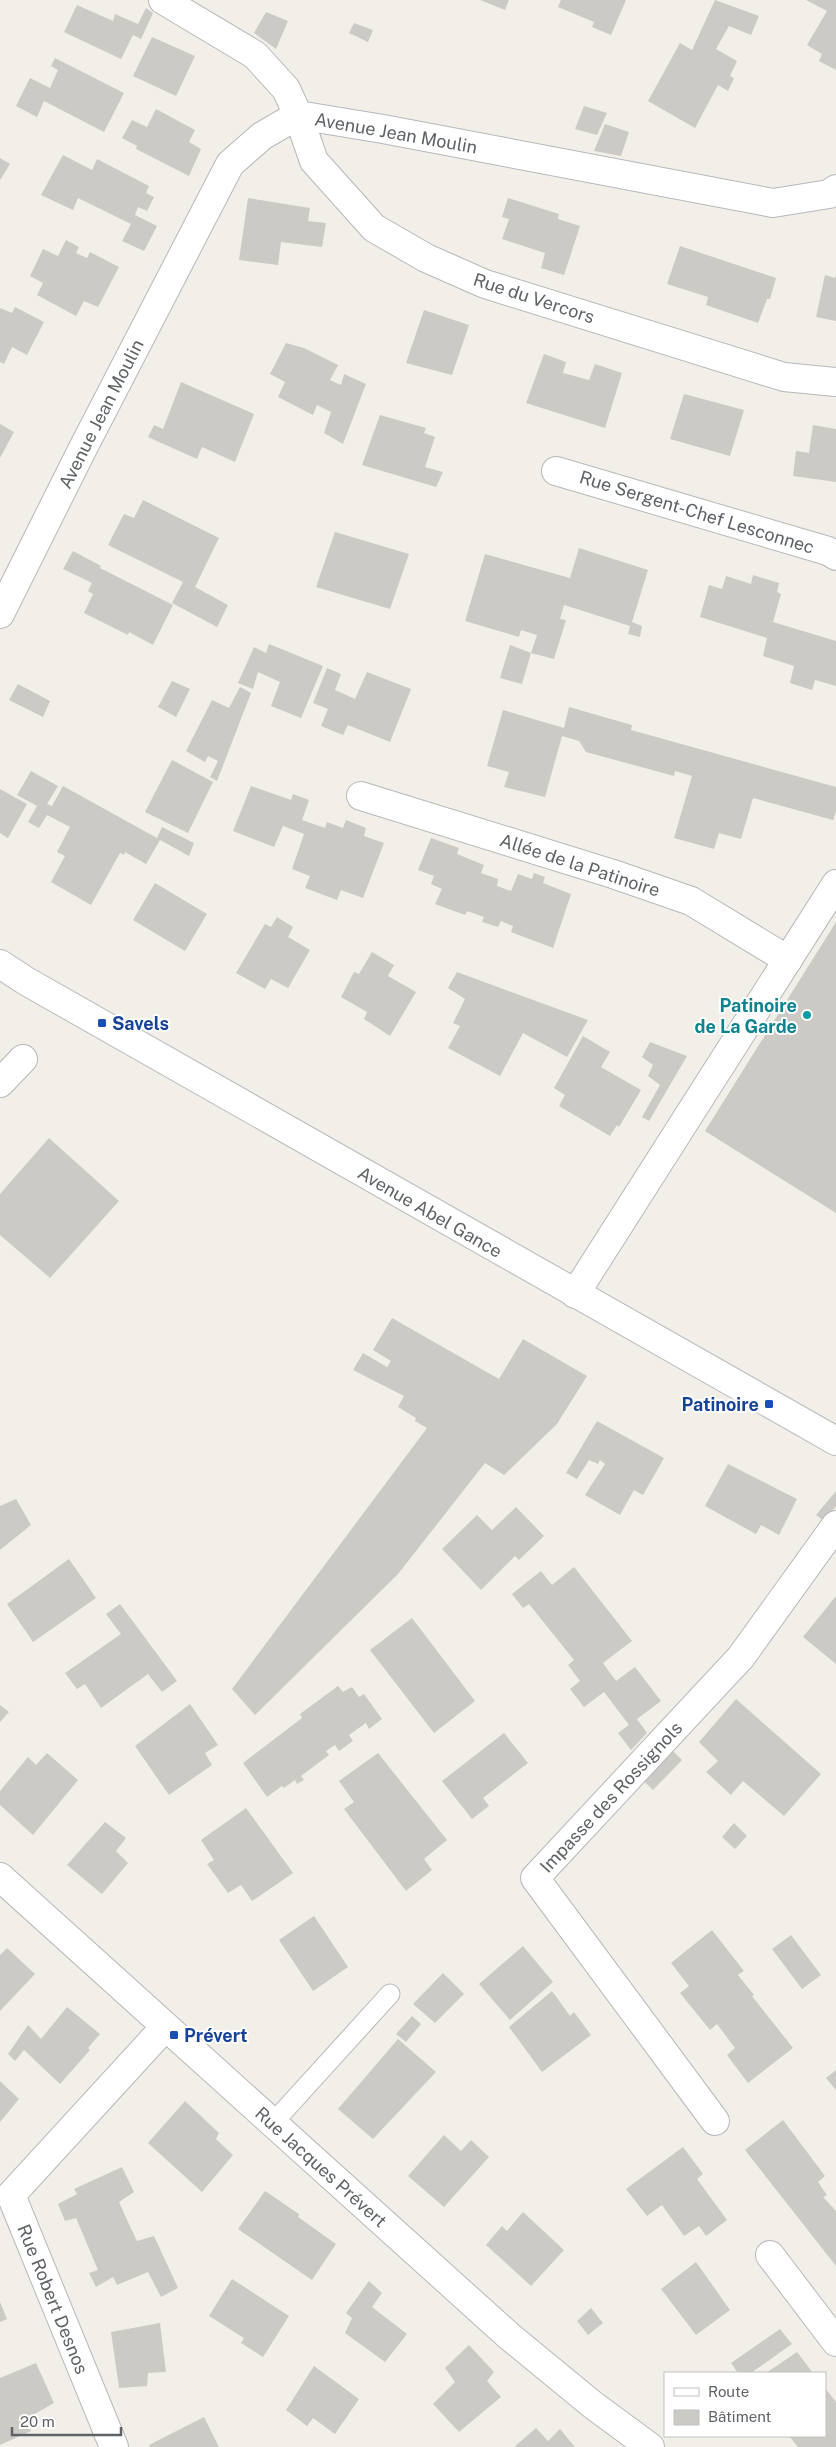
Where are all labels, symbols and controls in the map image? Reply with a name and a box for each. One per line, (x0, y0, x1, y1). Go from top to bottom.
street label: Avenue Jean Moulin (313, 108, 479, 158)
street label: Rue du Vercors (471, 269, 597, 327)
street label: Avenue Jean Moulin (54, 336, 148, 492)
street label: Rue Sergent-Chef Lesconnec (577, 466, 817, 558)
street label: Allée de la Patinoire (497, 829, 663, 901)
place label: Patinoire de La Garde (695, 995, 797, 1037)
marker: Patinoire de La Garde (801, 1009, 813, 1021)
place label: Savels (112, 1013, 169, 1034)
marker: Savels (96, 1017, 108, 1029)
street label: Avenue Abel Gance (354, 1162, 506, 1262)
place label: Patinoire (682, 1394, 759, 1415)
marker: Patinoire (763, 1398, 775, 1410)
street label: Impasse des Rossignols (536, 1717, 686, 1877)
place label: Prévert (184, 2025, 248, 2046)
marker: Prévert (168, 2029, 180, 2041)
street label: Rue Jacques Prévert (251, 2102, 391, 2232)
street label: Rue Robert Desnos (13, 2221, 93, 2377)
legend (664, 2372, 826, 2437)
text: Route (708, 2383, 749, 2400)
scale bar (12, 2404, 121, 2436)
text: Bâtiment (708, 2408, 771, 2425)
text: 20 m (20, 2413, 55, 2430)

